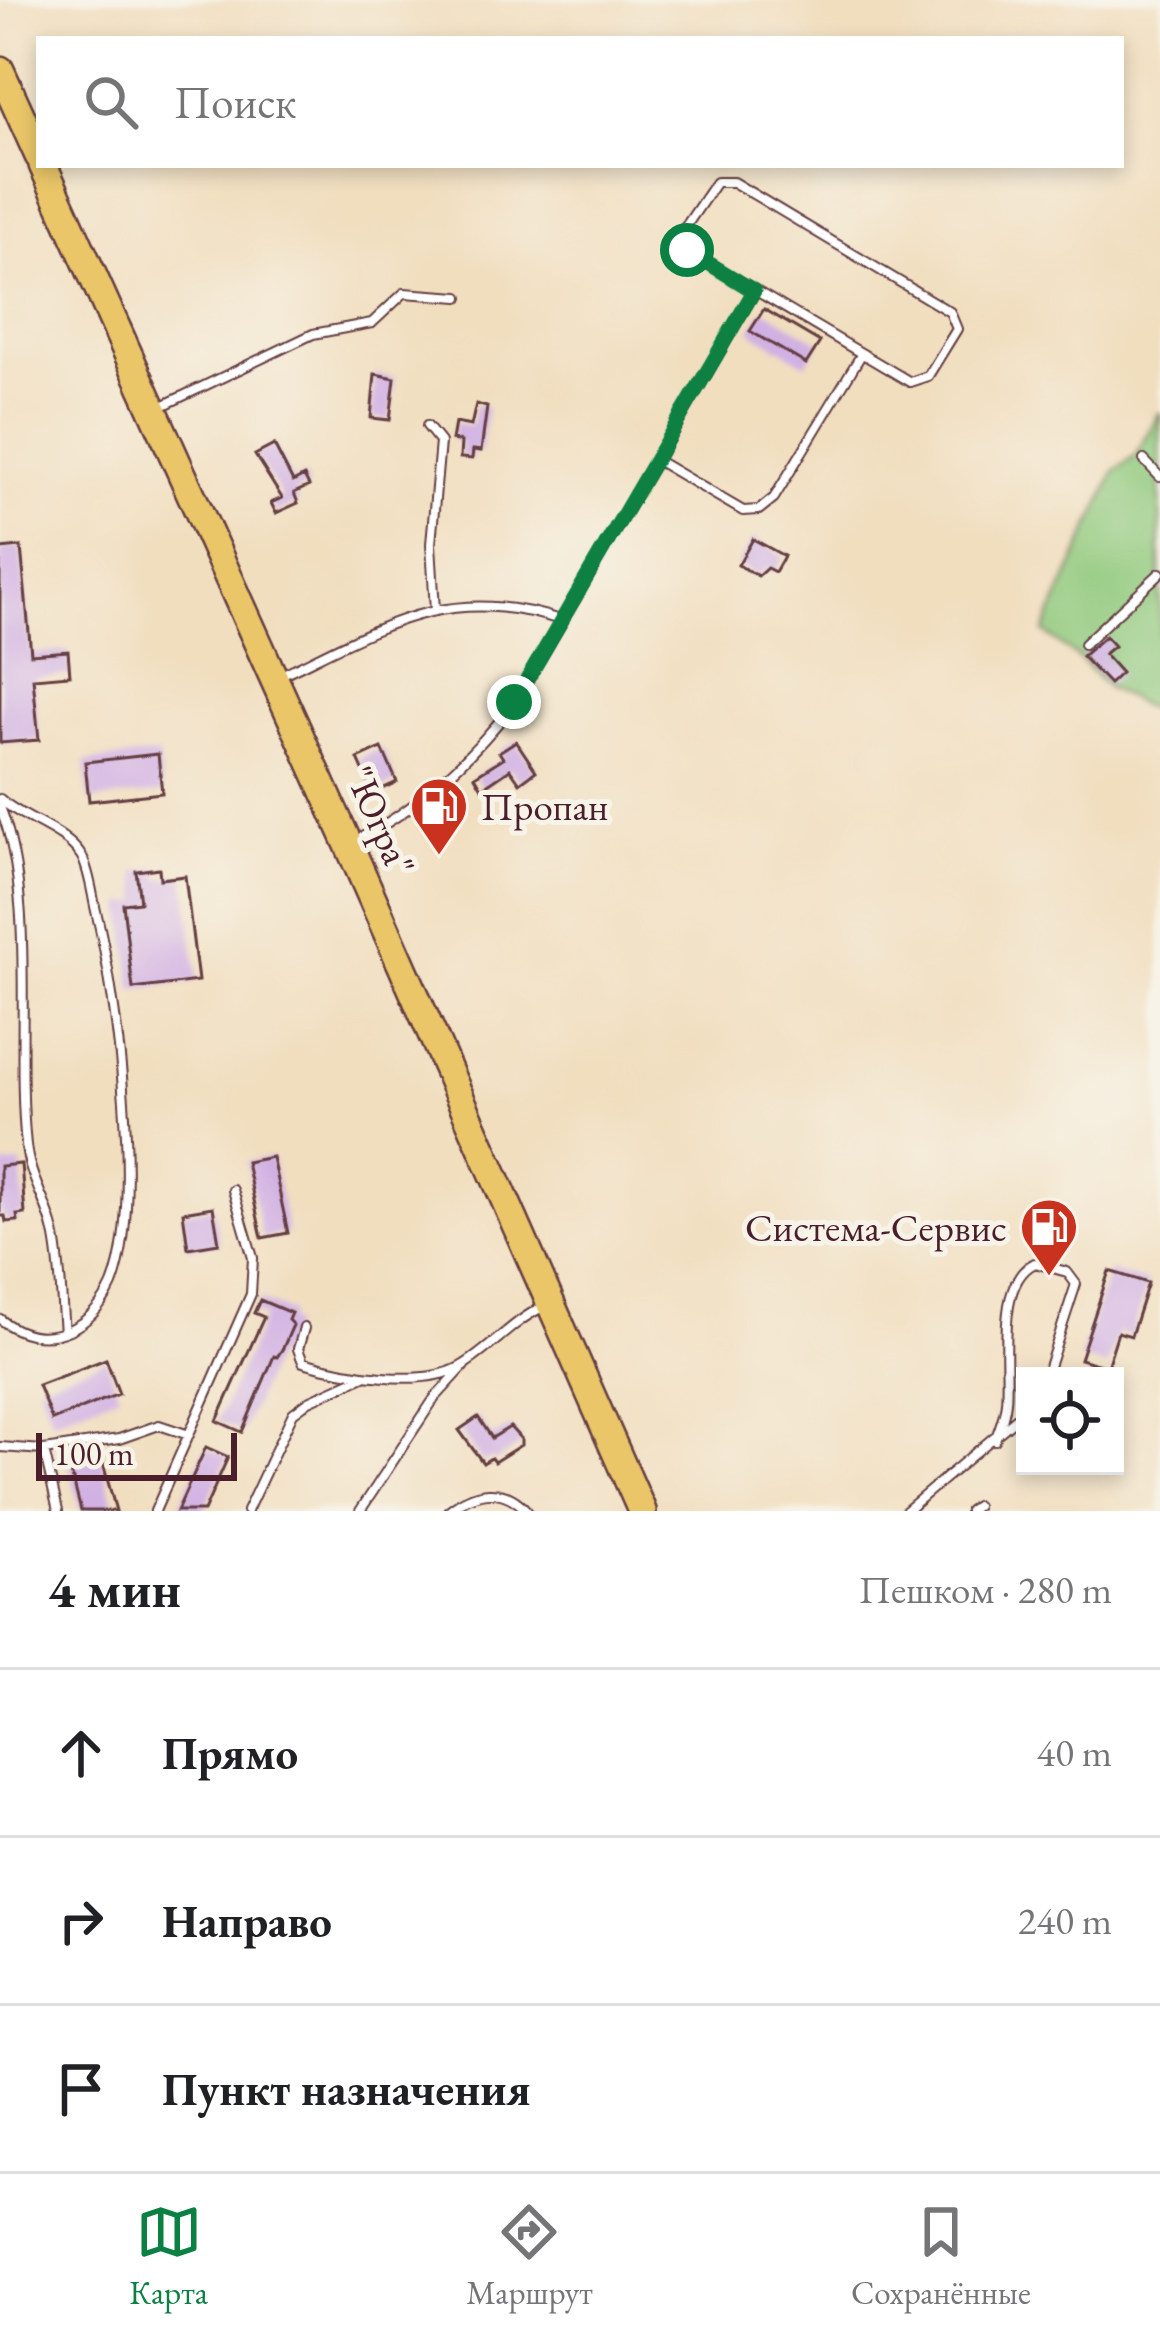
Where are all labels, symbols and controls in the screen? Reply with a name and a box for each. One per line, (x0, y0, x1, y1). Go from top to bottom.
search box (36, 36, 1124, 168)
icon: search (78, 69, 144, 135)
text: Поиск (174, 73, 296, 131)
route start (660, 223, 714, 277)
route end (487, 675, 541, 729)
street label: "Югра" (334, 758, 427, 884)
fuel station icon: Пропан (408, 775, 470, 857)
place label: Пропан (481, 781, 608, 832)
fuel station icon: Система-Сервис (1018, 1196, 1080, 1278)
place label: Система-Сервис (745, 1202, 1007, 1253)
map controls (1016, 1367, 1124, 1475)
button: locate (1016, 1367, 1124, 1475)
scale bar (36, 1427, 237, 1480)
text: 100 m (54, 1432, 134, 1475)
text: 4 мин (48, 1556, 181, 1622)
text: Пешком · 280 m (859, 1564, 1112, 1615)
icon: ahead (48, 1720, 114, 1786)
text: Прямо (162, 1724, 298, 1782)
text: 40 m (1036, 1727, 1112, 1778)
icon: right (48, 1888, 114, 1954)
text: Направо (162, 1892, 332, 1950)
text: 240 m (1018, 1895, 1112, 1946)
icon: arrive (48, 2056, 114, 2122)
text: Пункт назначения (162, 2060, 531, 2118)
tab: Карта (129, 2199, 208, 2314)
tab: Маршрут (466, 2199, 593, 2314)
tab: Сохранённые (851, 2199, 1031, 2314)

